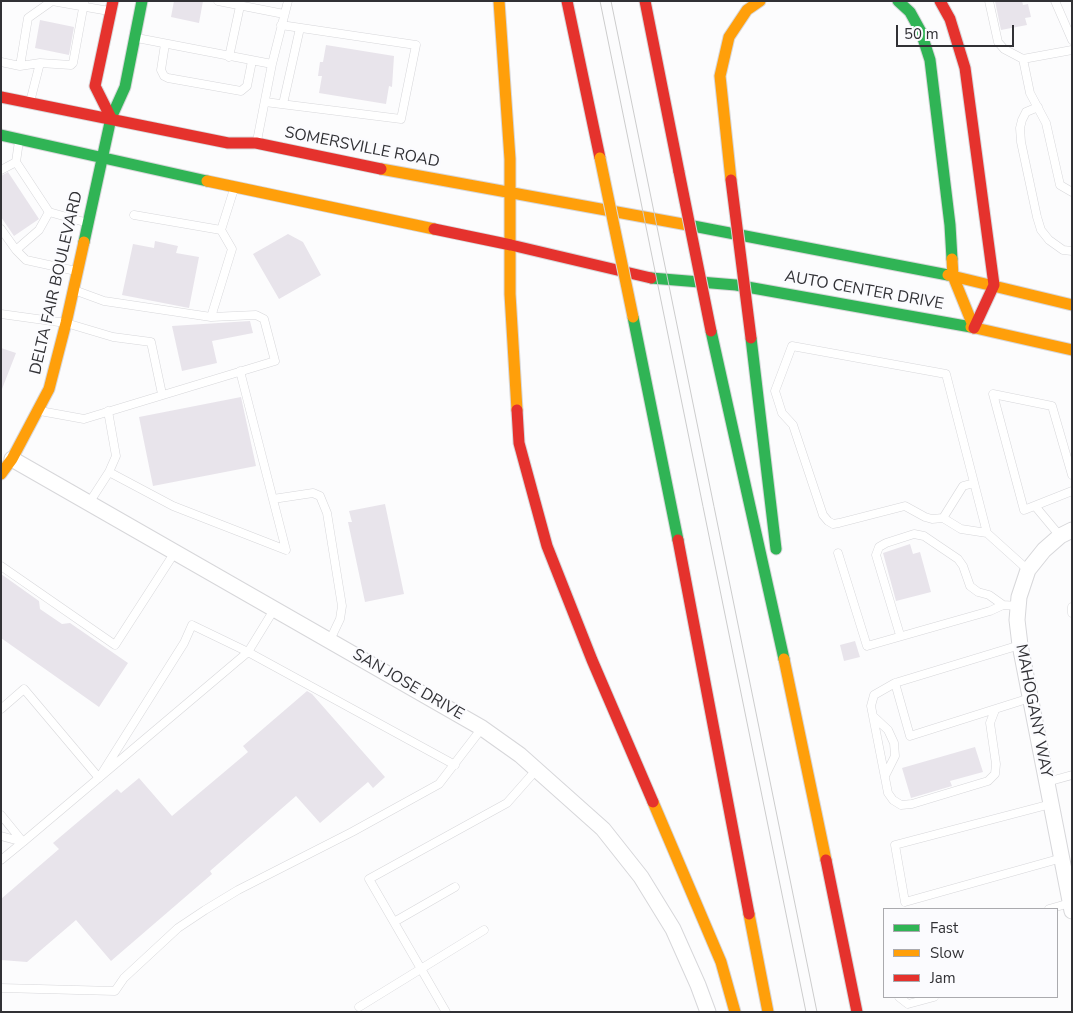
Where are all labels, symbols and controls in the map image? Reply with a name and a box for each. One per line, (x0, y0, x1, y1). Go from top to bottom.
scale bar (898, 15, 1016, 47)
text: 50 m (904, 24, 939, 44)
street label: SOMERSVILLE ROAD (283, 124, 441, 172)
street label: DELTA FAIR BOULEVARD (27, 189, 87, 377)
street label: AUTO CENTER DRIVE (783, 268, 945, 314)
street label: MAHOGANY WAY (1011, 643, 1055, 779)
street label: SAN JOSE DRIVE (349, 645, 467, 725)
legend (883, 908, 1058, 998)
text: Fast (930, 918, 958, 938)
text: Slow (930, 943, 964, 963)
text: Jam (930, 968, 956, 988)

